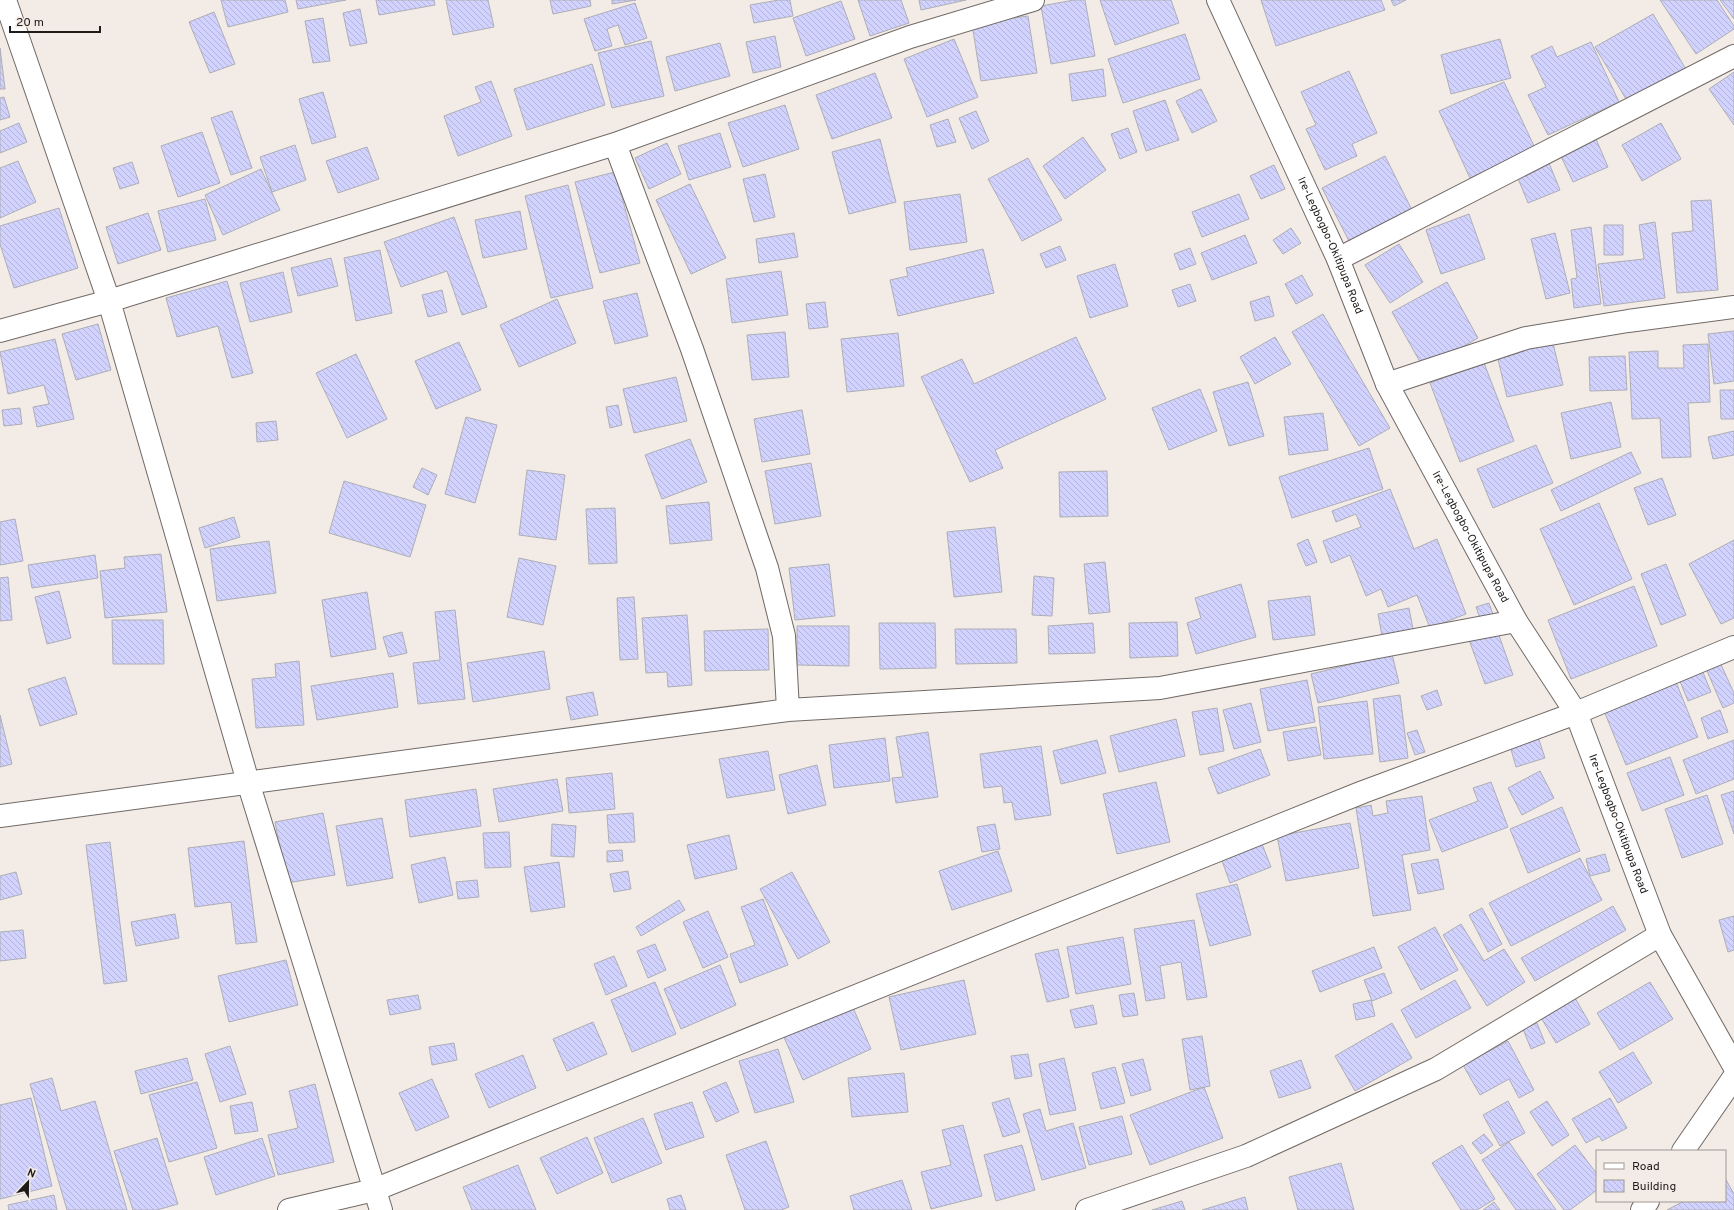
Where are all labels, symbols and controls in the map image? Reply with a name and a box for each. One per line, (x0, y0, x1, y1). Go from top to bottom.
scale bar (10, 8, 100, 34)
text: 20 m (16, 15, 44, 31)
street label: Ire-Legbogbo-Okitipupa Road (1294, 175, 1366, 316)
street label: Ire-Legbogbo-Okitipupa Road (1429, 469, 1512, 605)
street label: Ire-Legbogbo-Okitipupa Road (1585, 752, 1651, 896)
legend (1596, 1150, 1726, 1202)
text: Road (1632, 1159, 1660, 1175)
north arrow (8, 1162, 48, 1202)
text: N (25, 1166, 38, 1182)
text: Building (1632, 1179, 1676, 1195)

